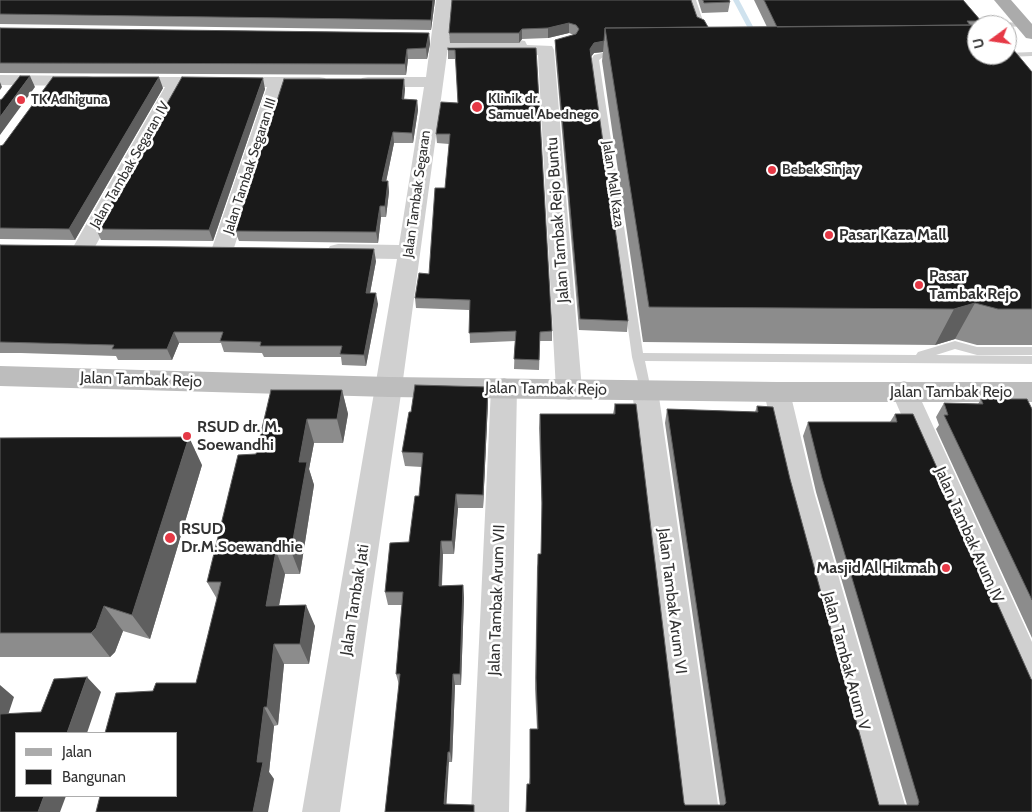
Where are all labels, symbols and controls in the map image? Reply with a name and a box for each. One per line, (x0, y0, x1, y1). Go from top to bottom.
north arrow (967, 15, 1017, 65)
text: U (968, 36, 988, 50)
place label: Klinik dr. Samuel Abednego (488, 91, 599, 124)
place label: TK Adhiguna (31, 92, 108, 108)
marker: TK Adhiguna (15, 94, 27, 106)
street label: Jalan Tambak Segaran III (220, 96, 280, 236)
street label: Jalan Tambak Segaran IV (87, 99, 173, 231)
marker: Klinik dr. Samuel Abednego (470, 100, 484, 114)
street label: Jalan Tambak Segaran (400, 129, 434, 259)
street label: Jalan Tambak Rejo Buntu (543, 137, 573, 303)
street label: Jalan Mall Kaza (599, 140, 627, 228)
place label: Bebek Sinjay (782, 162, 860, 178)
marker: Bebek Sinjay (766, 164, 778, 176)
place label: Pasar Kaza Mall (839, 225, 947, 245)
marker: Pasar Kaza Mall (823, 229, 835, 241)
place label: Pasar Tambak Rejo (929, 266, 1018, 304)
marker: Pasar Tambak Rejo (913, 279, 925, 291)
street label: Jalan Tambak Rejo (80, 368, 202, 392)
street label: Jalan Tambak Rejo (485, 378, 607, 400)
street label: Jalan Tambak Rejo (890, 382, 1012, 402)
place label: RSUD dr. M. Soewandhi (197, 417, 281, 455)
marker: RSUD dr. M. Soewandhi (181, 430, 193, 442)
street label: Jalan Tambak Arum IV (930, 464, 1008, 606)
place label: RSUD Dr.M.Soewandhie (181, 519, 303, 557)
street label: Jalan Tambak Arum VII (485, 524, 509, 676)
street label: Jalan Tambak Arum VI (654, 527, 690, 675)
marker: RSUD Dr.M.Soewandhie (163, 531, 177, 545)
street label: Jalan Tambak Jati (337, 543, 373, 657)
place label: Masjid Al Hikmah (816, 558, 936, 578)
marker: Masjid Al Hikmah (940, 562, 952, 574)
street label: Jalan Tambak Arum V (818, 590, 874, 732)
legend (15, 732, 178, 797)
text: Jalan (62, 743, 92, 761)
text: Bangunan (62, 768, 126, 786)

